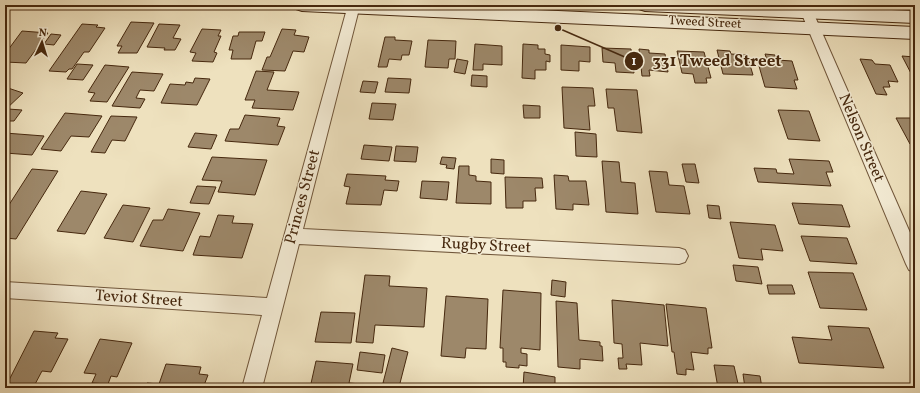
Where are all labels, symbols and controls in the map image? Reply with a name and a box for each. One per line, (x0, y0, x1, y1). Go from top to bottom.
street label: Tweed Street (668, 12, 742, 34)
north arrow (22, 22, 62, 62)
text: N (38, 26, 47, 41)
callout: 331 Tweed Street (624, 46, 790, 75)
text: 331 Tweed Street (652, 50, 782, 73)
text: 1 (632, 54, 637, 70)
street label: Nelson Street (832, 90, 890, 186)
street label: Princes Street (280, 147, 326, 247)
street label: Rugby Street (440, 233, 532, 259)
street label: Teviot Street (94, 285, 184, 313)

